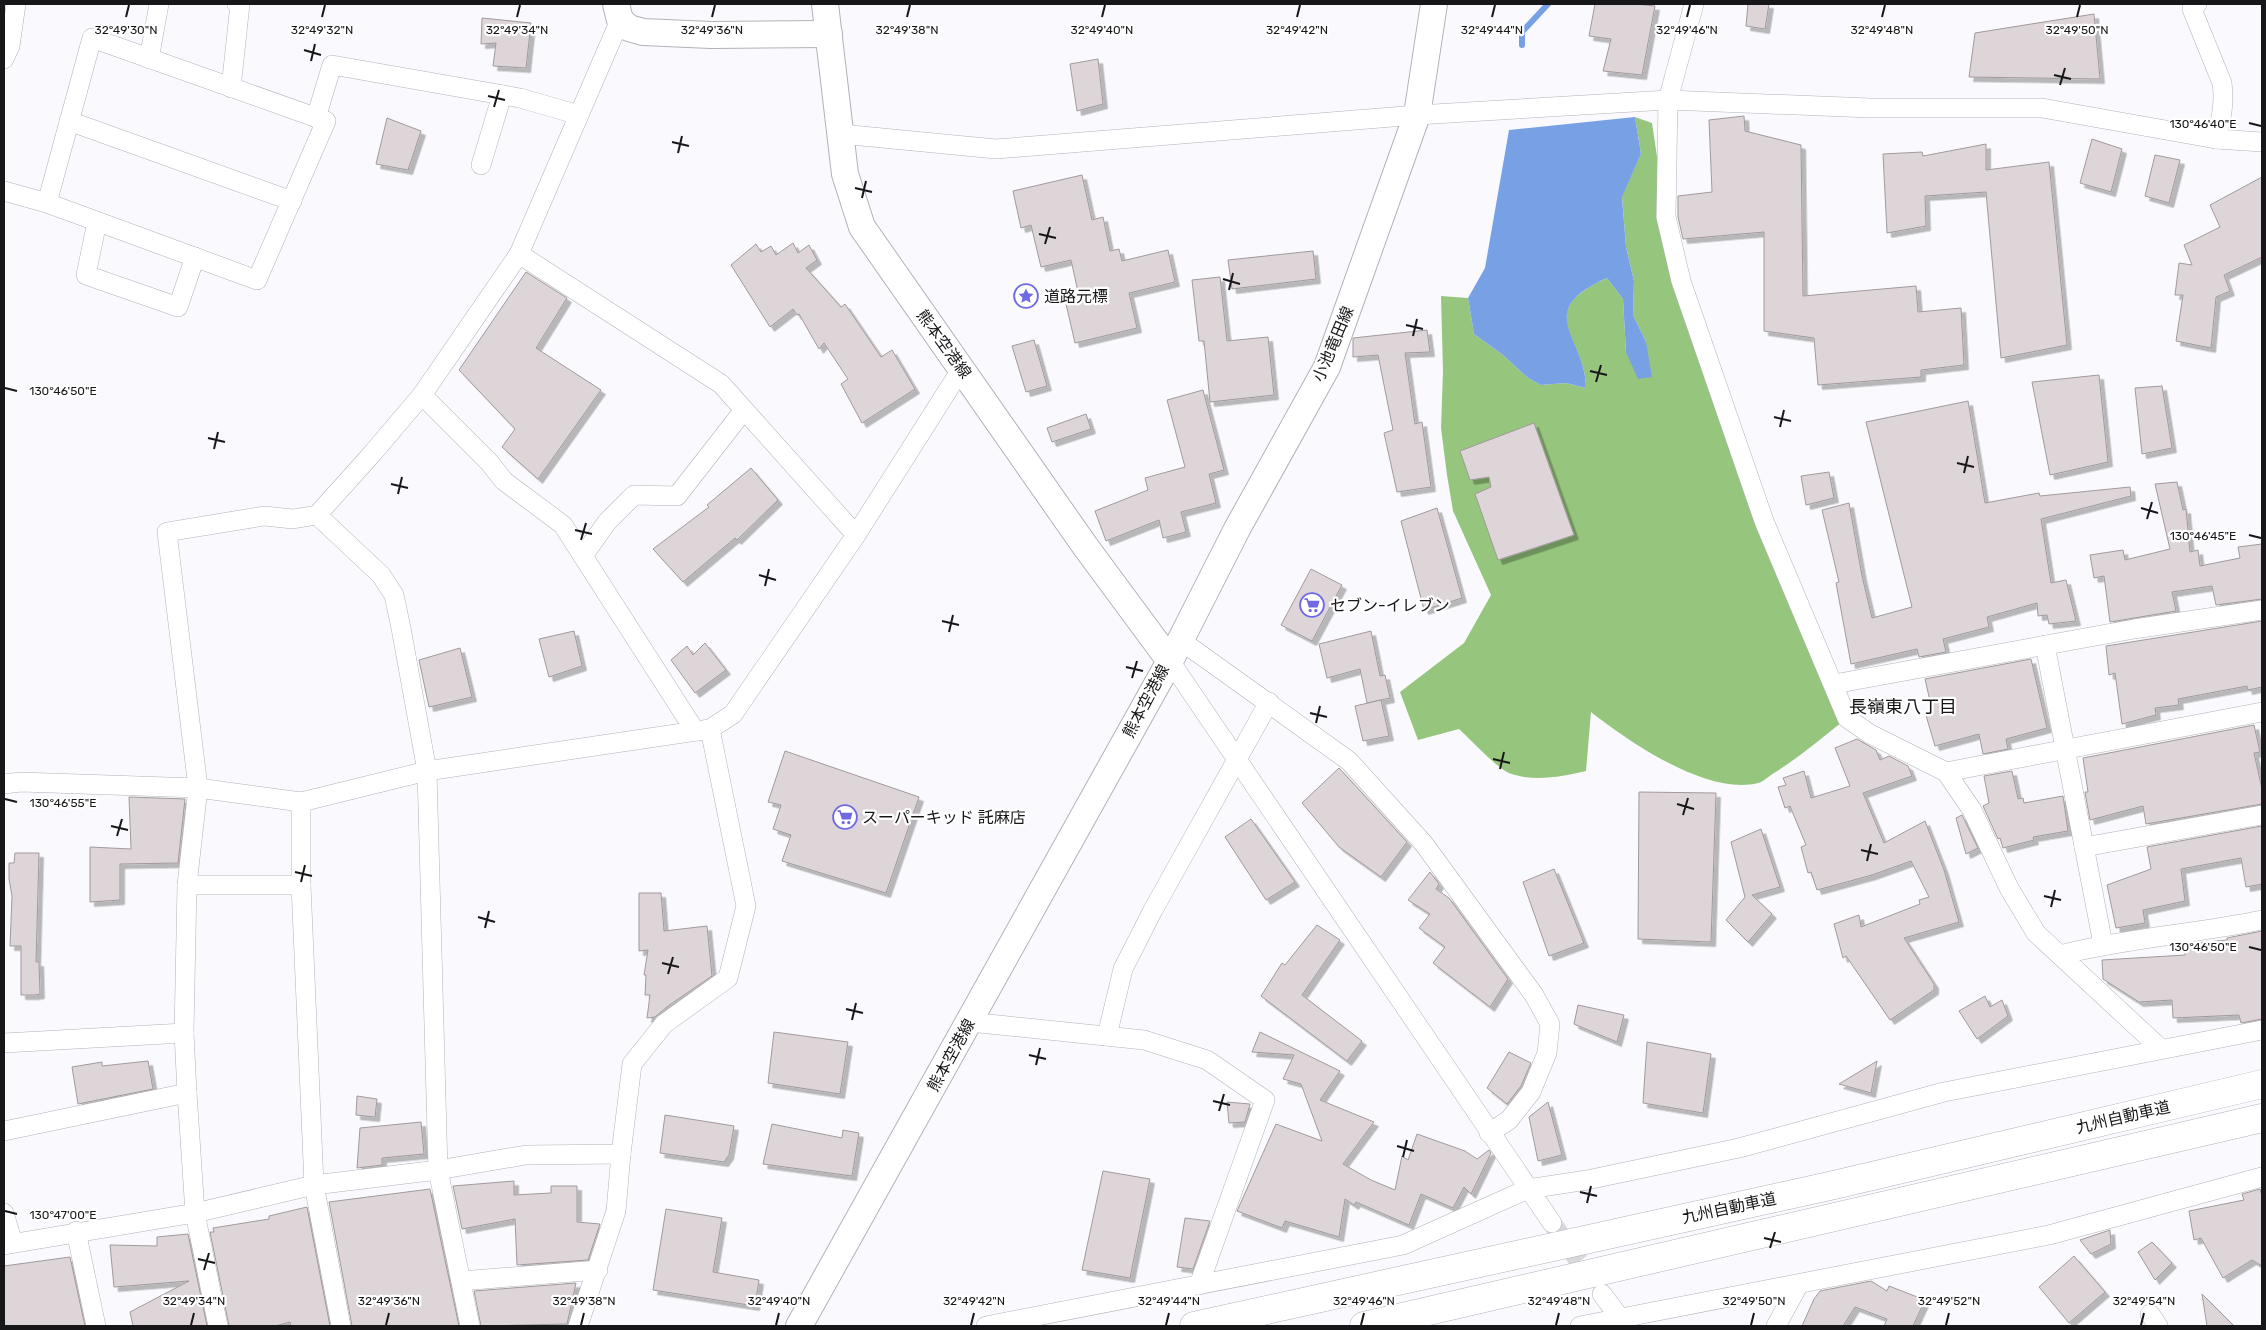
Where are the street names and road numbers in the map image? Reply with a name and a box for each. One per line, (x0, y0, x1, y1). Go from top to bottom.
street label: 小池竜田線 (1309, 303, 1357, 385)
street label: 熊本空港線 (913, 306, 975, 382)
street label: 熊本空港線 (1119, 661, 1173, 741)
street label: 熊本空港線 (923, 1015, 979, 1095)
street label: 九州自動車道 (2074, 1097, 2172, 1137)
street label: 九州自動車道 (1680, 1189, 1778, 1227)

